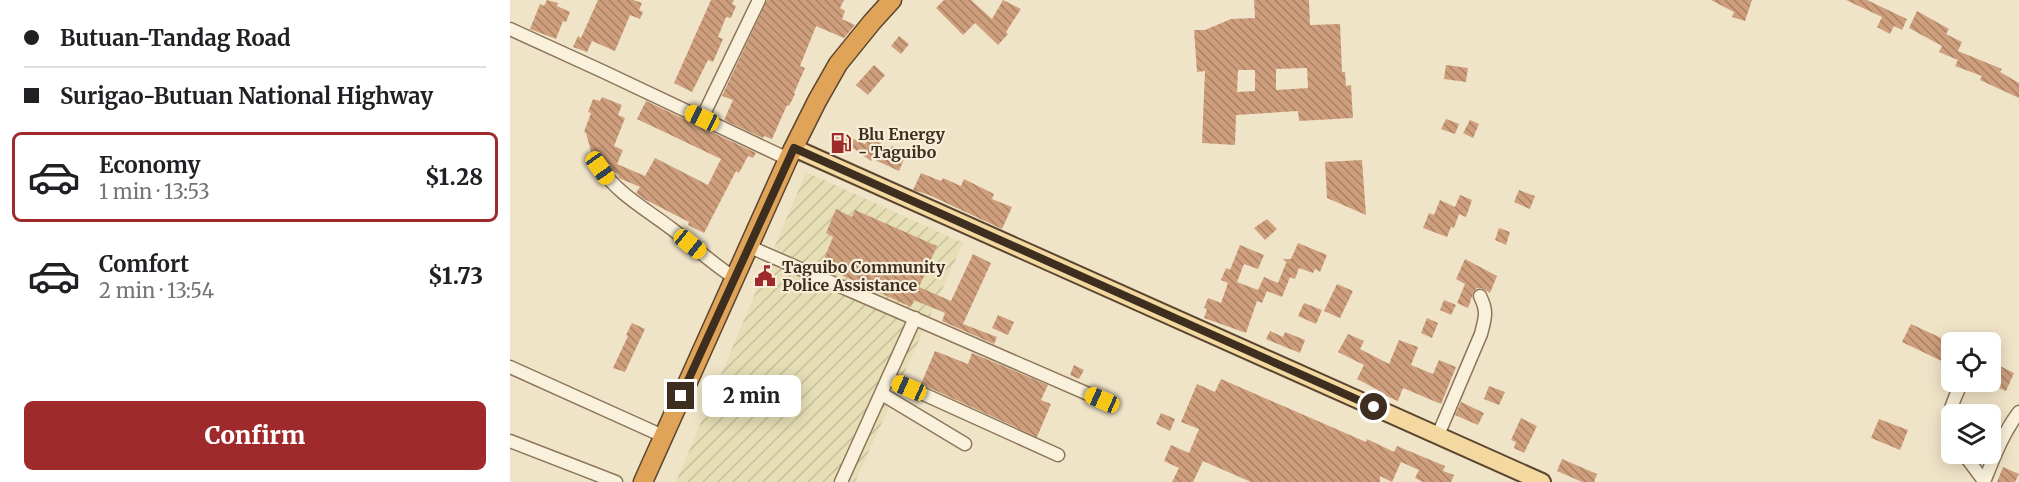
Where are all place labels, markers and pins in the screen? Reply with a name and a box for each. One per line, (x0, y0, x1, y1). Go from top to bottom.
place label: Blu Energy - Taguibo (858, 124, 946, 162)
fuel station icon: Blu Energy - Taguibo (829, 131, 853, 155)
place label: Taguibo Community Police Assistance (782, 257, 946, 295)
public building icon: Taguibo Community Police Assistance (753, 264, 777, 288)

